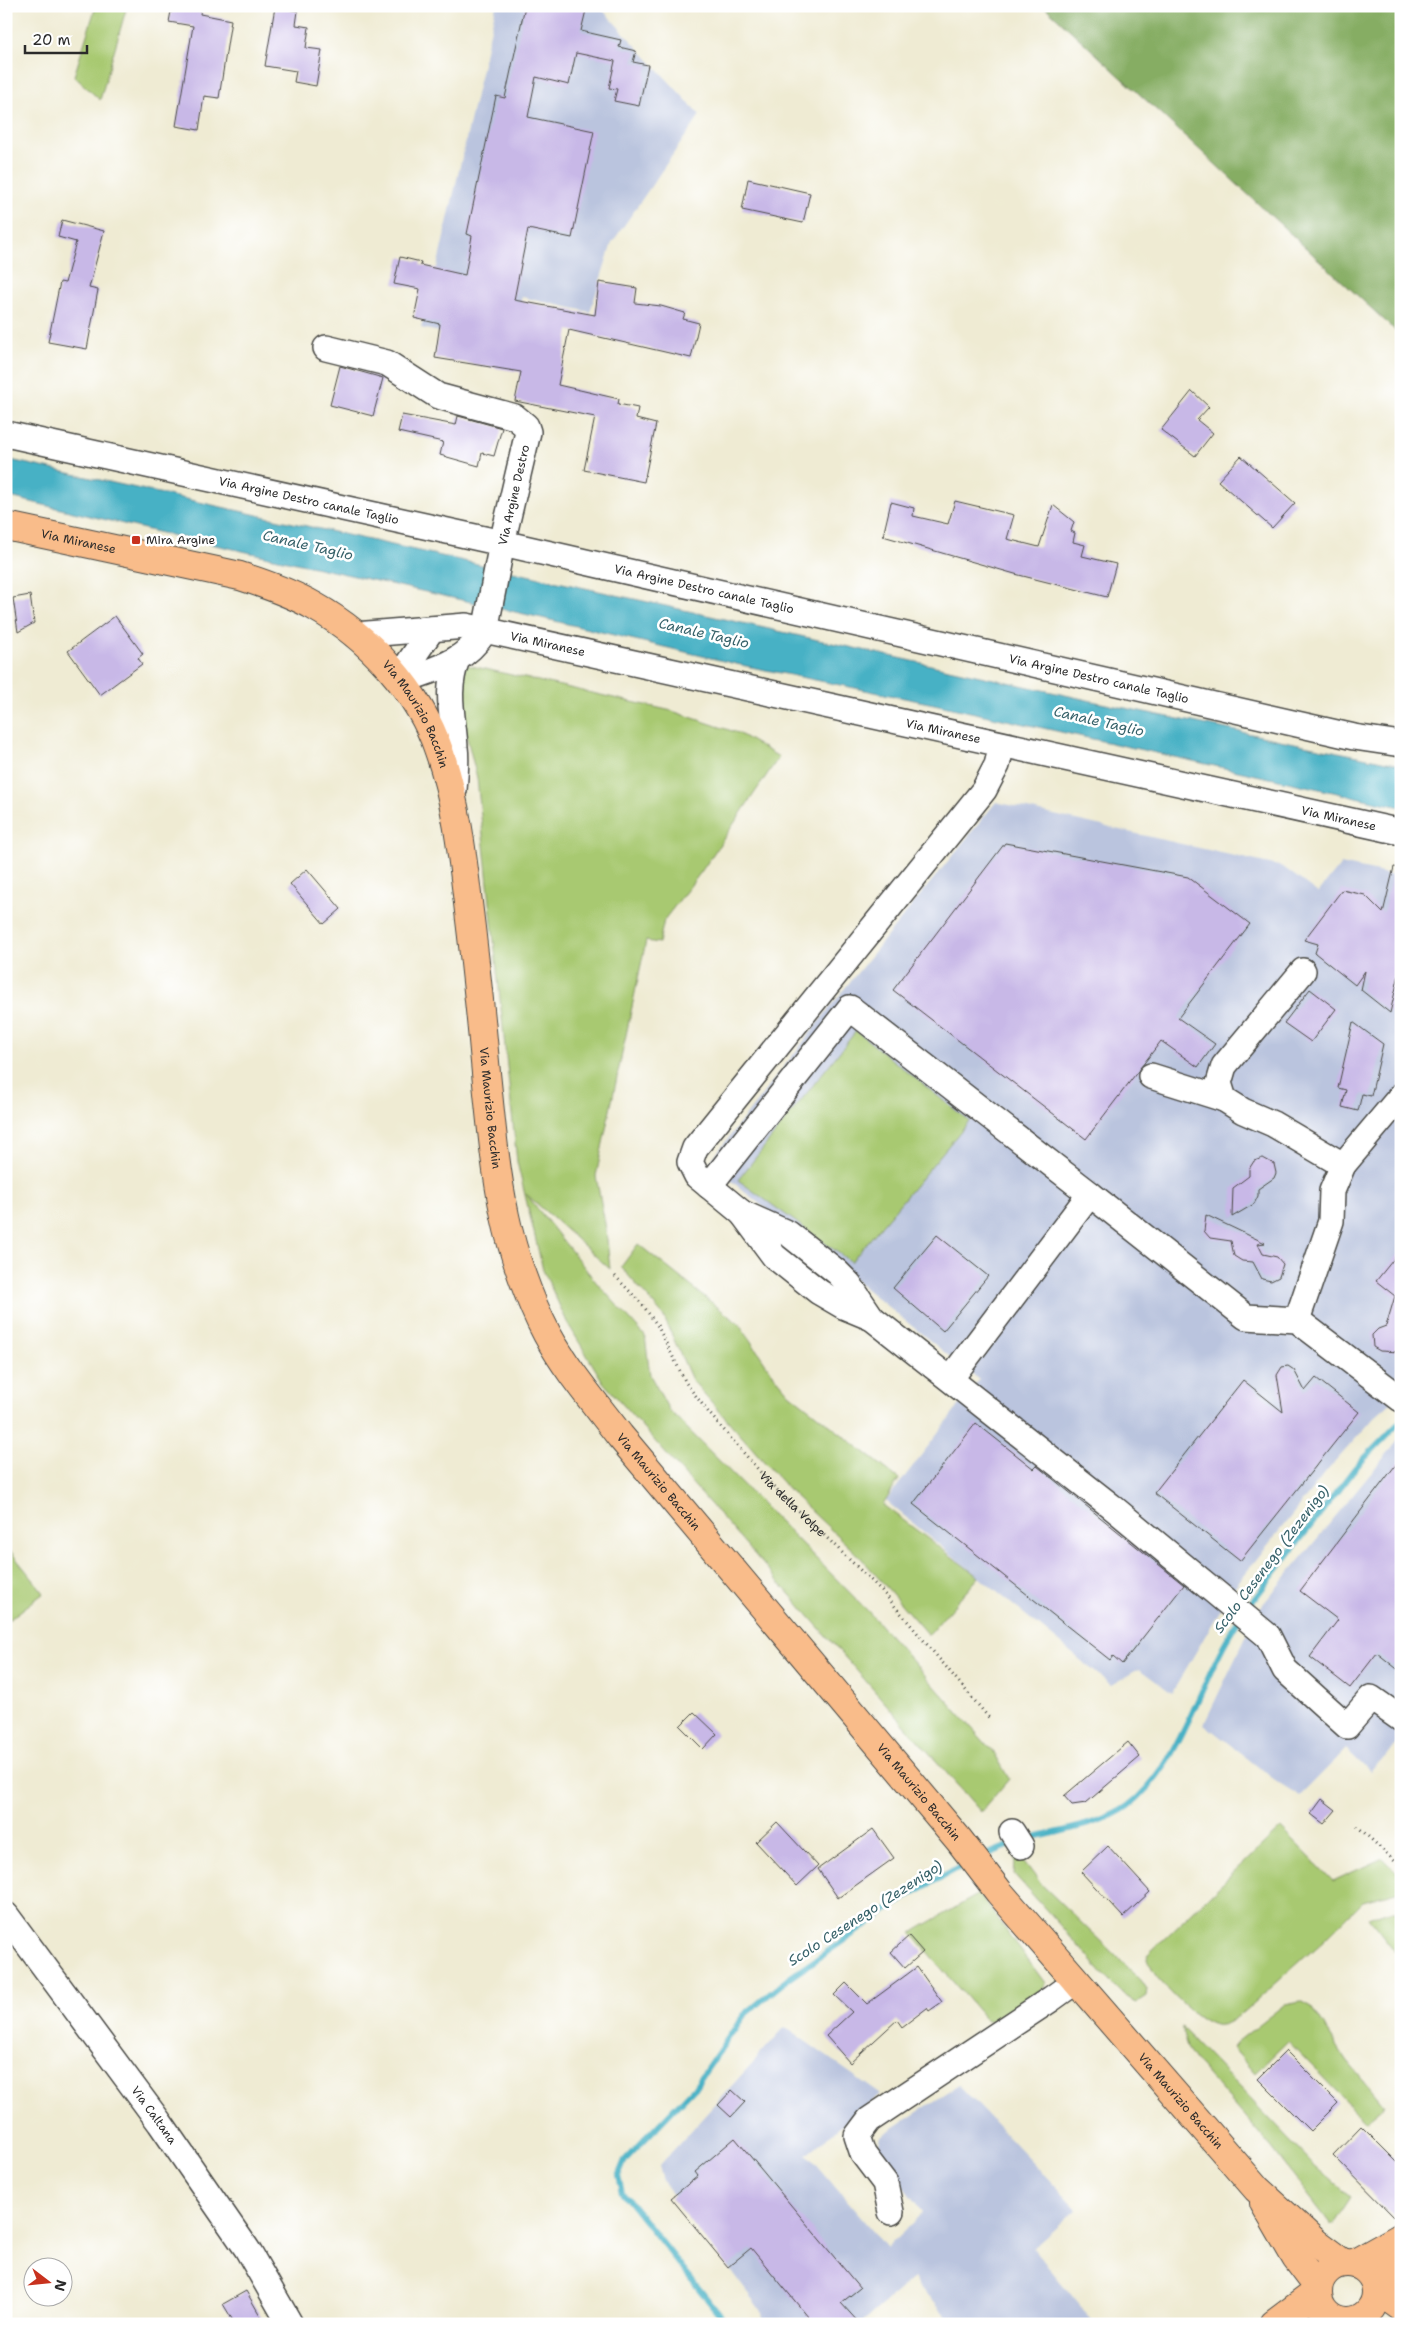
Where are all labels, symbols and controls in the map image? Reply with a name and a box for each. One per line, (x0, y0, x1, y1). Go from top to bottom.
scale bar (25, 22, 88, 54)
text: 20 m (32, 30, 71, 50)
street label: Via Argine Destro (495, 443, 533, 547)
street label: Via Argine Destro canale Taglio (217, 473, 400, 528)
street label: Via Miranese (39, 526, 118, 557)
water label: Canale Taglio (261, 526, 355, 564)
place label: Mira Argine (146, 532, 216, 548)
marker: Mira Argine (130, 534, 142, 546)
street label: Via Argine Destro canale Taglio (612, 561, 795, 617)
water label: Canale Taglio (657, 614, 751, 652)
street label: Via Miranese (509, 628, 587, 660)
street label: Via Argine Destro canale Taglio (1007, 651, 1190, 707)
street label: Via Maurizio Bacchin (379, 657, 452, 770)
water label: Canale Taglio (1052, 702, 1146, 740)
street label: Via Miranese (904, 715, 982, 747)
street label: Via Miranese (1300, 802, 1378, 834)
street label: Via Maurizio Bacchin (476, 1046, 505, 1170)
street label: Via Maurizio Bacchin (613, 1430, 704, 1534)
street label: Via della Volpe (755, 1468, 829, 1541)
water label: Scolo Cesenego (Zezenigo) (1210, 1481, 1333, 1636)
street label: Via Maurizio Bacchin (873, 1740, 964, 1844)
water label: Scolo Cesenego (Zezenigo) (784, 1856, 946, 1970)
street label: Via Maurizio Bacchin (1134, 2050, 1227, 2152)
street label: Via Caltana (127, 2083, 181, 2148)
north arrow (22, 2258, 72, 2308)
text: N (50, 2278, 71, 2293)

